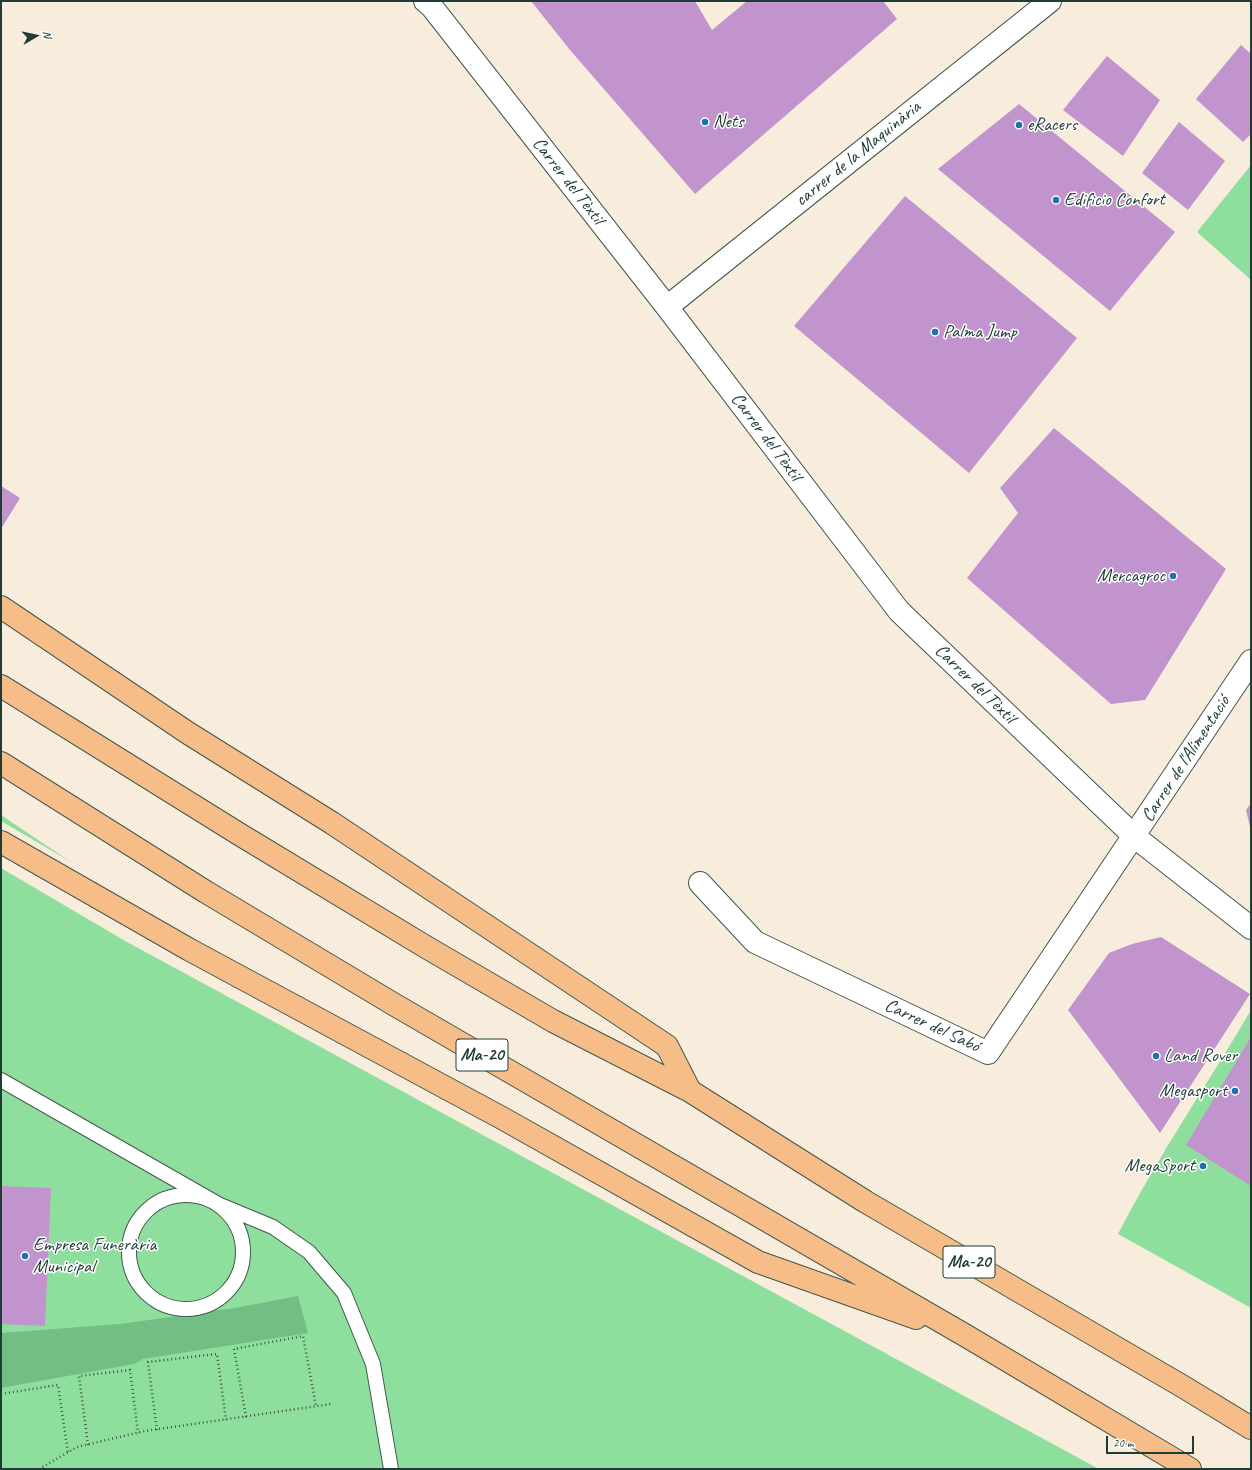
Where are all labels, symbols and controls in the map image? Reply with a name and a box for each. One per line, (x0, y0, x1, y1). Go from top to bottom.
north arrow (16, 16, 56, 56)
text: N (40, 30, 55, 39)
street label: carrer de la Maquinària (790, 96, 926, 212)
place label: Nets (713, 111, 744, 133)
place label: eRacers (1027, 114, 1077, 136)
marker: Nets (700, 117, 710, 127)
marker: eRacers (1014, 120, 1024, 130)
street label: Carrer del Tèxtil (527, 133, 609, 229)
place label: Edificio Confort (1064, 189, 1165, 211)
marker: Edificio Confort (1051, 195, 1061, 205)
place label: Palma Jump (943, 321, 1017, 343)
marker: Palma Jump (930, 327, 940, 337)
street label: Carrer del Tèxtil (725, 388, 807, 486)
place label: Mercagroc (1097, 565, 1165, 587)
marker: Mercagroc (1168, 571, 1178, 581)
street label: Carrer del Tèxtil (930, 640, 1020, 728)
street label: Carrer de l'Alimentació (1137, 692, 1235, 826)
street label: Carrer del Sabó (881, 994, 983, 1058)
road number: Ma-20 (456, 1039, 508, 1071)
place label: Land Rover (1164, 1045, 1237, 1067)
marker: Land Rover (1151, 1051, 1161, 1061)
place label: Megasport (1159, 1080, 1227, 1102)
marker: Megasport (1230, 1086, 1240, 1096)
place label: MegaSport (1125, 1155, 1195, 1177)
marker: MegaSport (1198, 1161, 1208, 1171)
place label: Empresa Funerària Municipal (33, 1234, 156, 1278)
road number: Ma-20 (943, 1246, 995, 1278)
marker: Empresa Funerària Municipal (20, 1251, 30, 1261)
scale bar (1108, 1428, 1196, 1454)
text: 20 m (1113, 1435, 1133, 1451)

